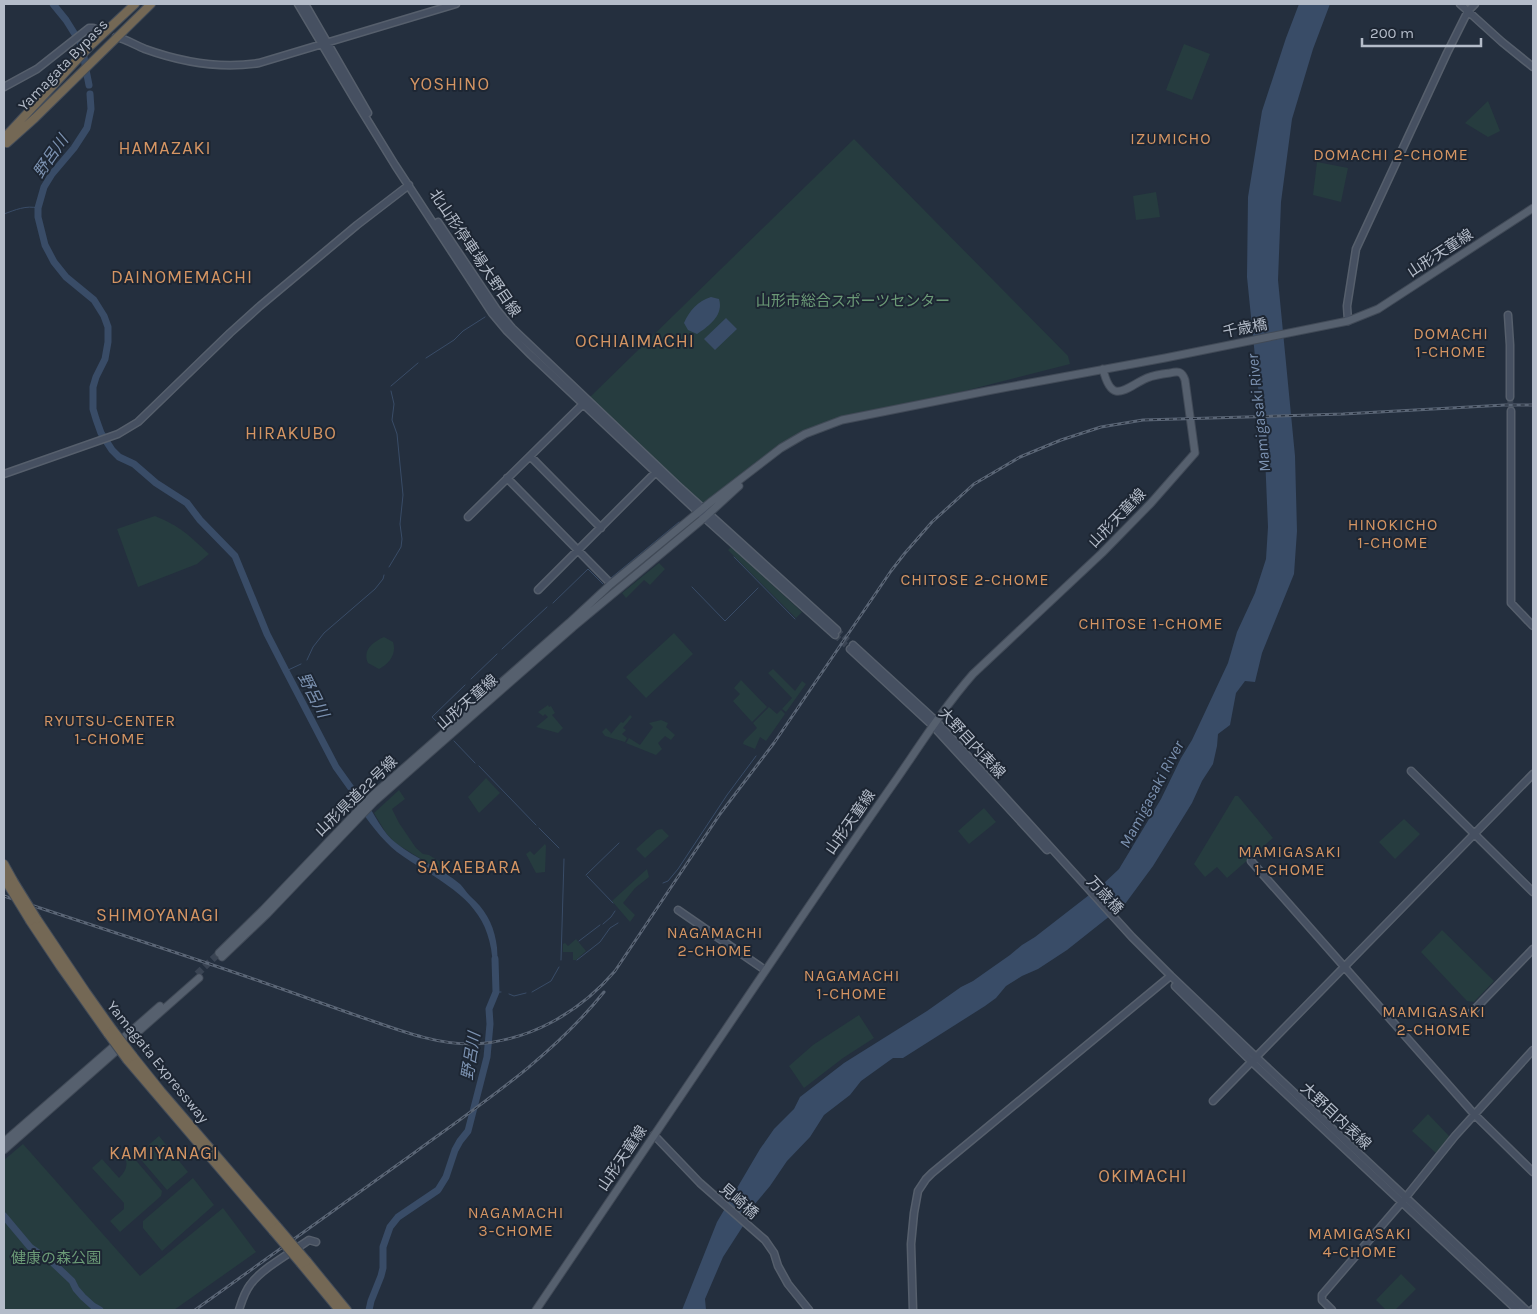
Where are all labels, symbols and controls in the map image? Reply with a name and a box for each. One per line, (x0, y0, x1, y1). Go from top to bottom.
street label: Yamagata Bypass (14, 15, 112, 115)
scale bar (1362, 15, 1481, 47)
text: 200 m (1370, 24, 1414, 42)
district label: YOSHINO (410, 73, 490, 95)
district label: IZUMICHO (1130, 129, 1212, 148)
water label: 野呂川 (29, 130, 73, 181)
district label: HAMAZAKI (119, 137, 211, 159)
district label: DOMACHI 2-CHOME (1313, 145, 1469, 164)
street label: 北山形停車場大野目線 (426, 186, 524, 320)
street label: 山形天童線 (1404, 225, 1476, 281)
district label: DAINOMEMACHI (111, 266, 253, 288)
park label: 山形市総合スポーツセンター (756, 292, 950, 310)
street label: 千歳橋 (1221, 315, 1269, 341)
district label: DOMACHI 1-CHOME (1413, 324, 1489, 361)
district label: OCHIAIMACHI (575, 330, 695, 352)
water label: Mamigasaki River (1243, 352, 1274, 473)
district label: HIRAKUBO (245, 422, 337, 444)
street label: 山形天童線 (1084, 485, 1150, 551)
district label: HINOKICHO 1-CHOME (1348, 515, 1438, 552)
district label: CHITOSE 2-CHOME (901, 570, 1050, 589)
district label: CHITOSE 1-CHOME (1078, 614, 1224, 633)
water label: 野呂川 (294, 670, 334, 723)
street label: 山形天童線 (433, 671, 501, 733)
street label: 大野目内表線 (935, 704, 1009, 782)
district label: RYUTSU-CENTER 1-CHOME (44, 711, 176, 748)
water label: Mamigasaki River (1115, 737, 1188, 851)
street label: 山形県道22号線 (311, 752, 401, 840)
street label: 山形天童線 (821, 786, 879, 858)
district label: MAMIGASAKI 1-CHOME (1238, 842, 1342, 879)
district label: SAKAEBARA (417, 856, 521, 878)
street label: 万歳橋 (1083, 872, 1127, 918)
district label: SHIMOYANAGI (96, 904, 220, 926)
district label: NAGAMACHI 2-CHOME (667, 923, 763, 960)
district label: NAGAMACHI 1-CHOME (804, 966, 900, 1003)
street label: Yamagata Expressway (103, 997, 213, 1127)
district label: MAMIGASAKI 2-CHOME (1382, 1002, 1486, 1039)
water label: 野呂川 (457, 1029, 484, 1081)
street label: 大野目内表線 (1297, 1079, 1375, 1153)
street label: 山形天童線 (594, 1122, 650, 1194)
district label: KAMIYANAGI (109, 1142, 219, 1164)
district label: OKIMACHI (1098, 1165, 1188, 1187)
street label: 見崎橋 (716, 1179, 762, 1223)
district label: NAGAMACHI 3-CHOME (468, 1203, 564, 1240)
district label: MAMIGASAKI 4-CHOME (1308, 1224, 1412, 1261)
park label: 健康の森公園 (11, 1249, 101, 1267)

